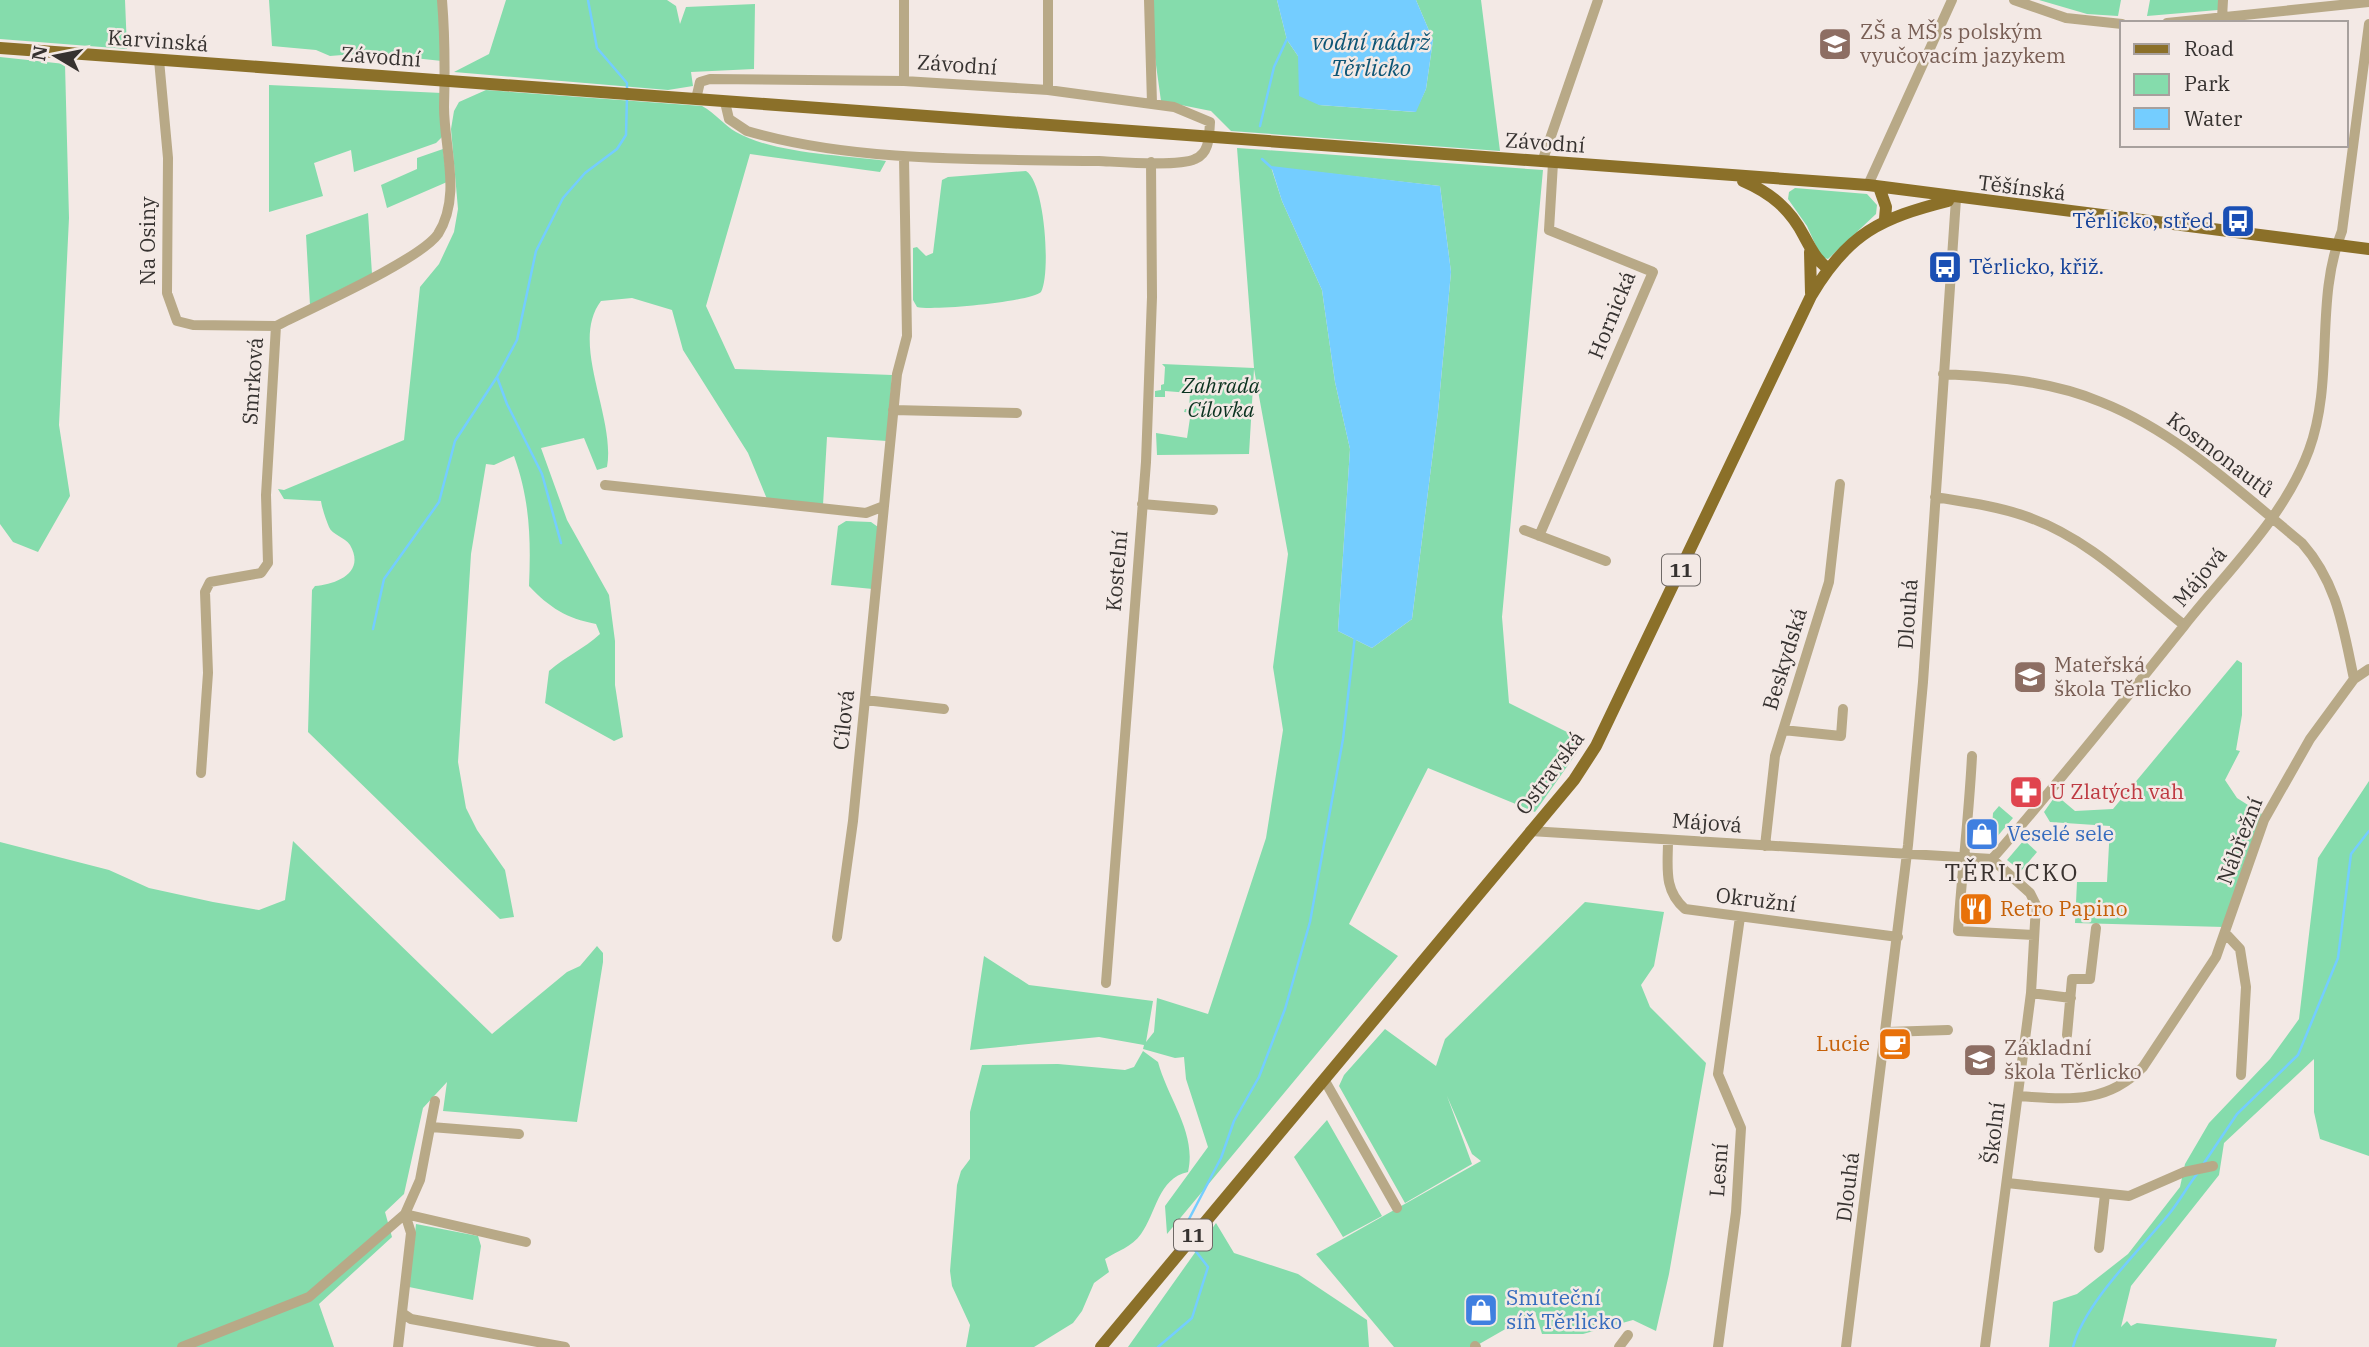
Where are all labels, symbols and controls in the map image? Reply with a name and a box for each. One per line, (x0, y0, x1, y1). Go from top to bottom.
place label: ZŠ a MŠ s polským vyučovacím jazykem (1860, 17, 2066, 69)
north arrow (21, 21, 91, 91)
legend (2120, 21, 2348, 147)
street label: Karvinská (107, 23, 210, 57)
school or university icon: ZŠ a MŠ s polským vyučovacím jazykem (1816, 25, 1854, 63)
water label: vodní nádrž Těrlicko (1312, 26, 1431, 82)
text: Road (2184, 34, 2234, 62)
street label: Závodní (340, 39, 422, 73)
text: N (26, 44, 52, 63)
street label: Závodní (916, 47, 998, 81)
text: Park (2184, 69, 2231, 97)
text: Water (2184, 104, 2243, 132)
street label: Závodní (1504, 125, 1586, 159)
street label: Těšínská (1977, 168, 2068, 206)
street label: Na Osiny (133, 196, 161, 285)
bus stop icon: Těrlicko, střed (2219, 202, 2257, 240)
place label: Těrlicko, střed (2072, 206, 2214, 234)
bus stop icon: Těrlicko, křiž. (1926, 248, 1964, 286)
place label: Těrlicko, křiž. (1969, 252, 2104, 280)
street label: Hornická (1581, 267, 1641, 363)
street label: Smrková (235, 336, 269, 426)
park label: Zahrada Cílovka (1181, 371, 1261, 423)
street label: Kosmonautů (2162, 405, 2280, 503)
street label: Kostelní (1099, 529, 1133, 613)
street label: Májová (2166, 540, 2233, 612)
road number: 11 (1662, 554, 1700, 586)
street label: Dlouhá (1891, 578, 1923, 650)
street label: Beskydská (1755, 604, 1813, 713)
place label: Mateřská škola Těrlicko (2054, 650, 2192, 702)
school or university icon: Mateřská škola Těrlicko (2011, 658, 2049, 696)
street label: Cílová (826, 688, 860, 751)
street label: Ostravská (1508, 725, 1590, 820)
pharmacy icon: U Zlatých vah (2007, 773, 2045, 811)
place label: U Zlatých vah (2050, 777, 2184, 805)
street label: Nábřežní (2210, 793, 2268, 888)
street label: Májová (1671, 806, 1743, 838)
shop icon: Veselé sele (1963, 815, 2001, 853)
place label: Veselé sele (2007, 819, 2114, 847)
district label: TĚRLICKO (1945, 856, 2079, 888)
street label: Okružní (1714, 880, 1798, 918)
restaurant icon: Retro Papino (1957, 890, 1995, 928)
place label: Retro Papino (2000, 894, 2128, 922)
cafe icon: Lucie (1876, 1025, 1914, 1063)
place label: Lucie (1816, 1029, 1870, 1057)
place label: Základní škola Těrlicko (2004, 1033, 2142, 1085)
school or university icon: Základní škola Těrlicko (1961, 1041, 1999, 1079)
street label: Školní (1975, 1100, 2011, 1166)
street label: Lesní (1702, 1142, 1734, 1198)
street label: Dlouhá (1829, 1150, 1865, 1224)
road number: 11 (1174, 1219, 1212, 1250)
place label: Smuteční síň Těrlicko (1506, 1283, 1622, 1335)
shop icon: Smuteční síň Těrlicko (1462, 1291, 1500, 1329)

